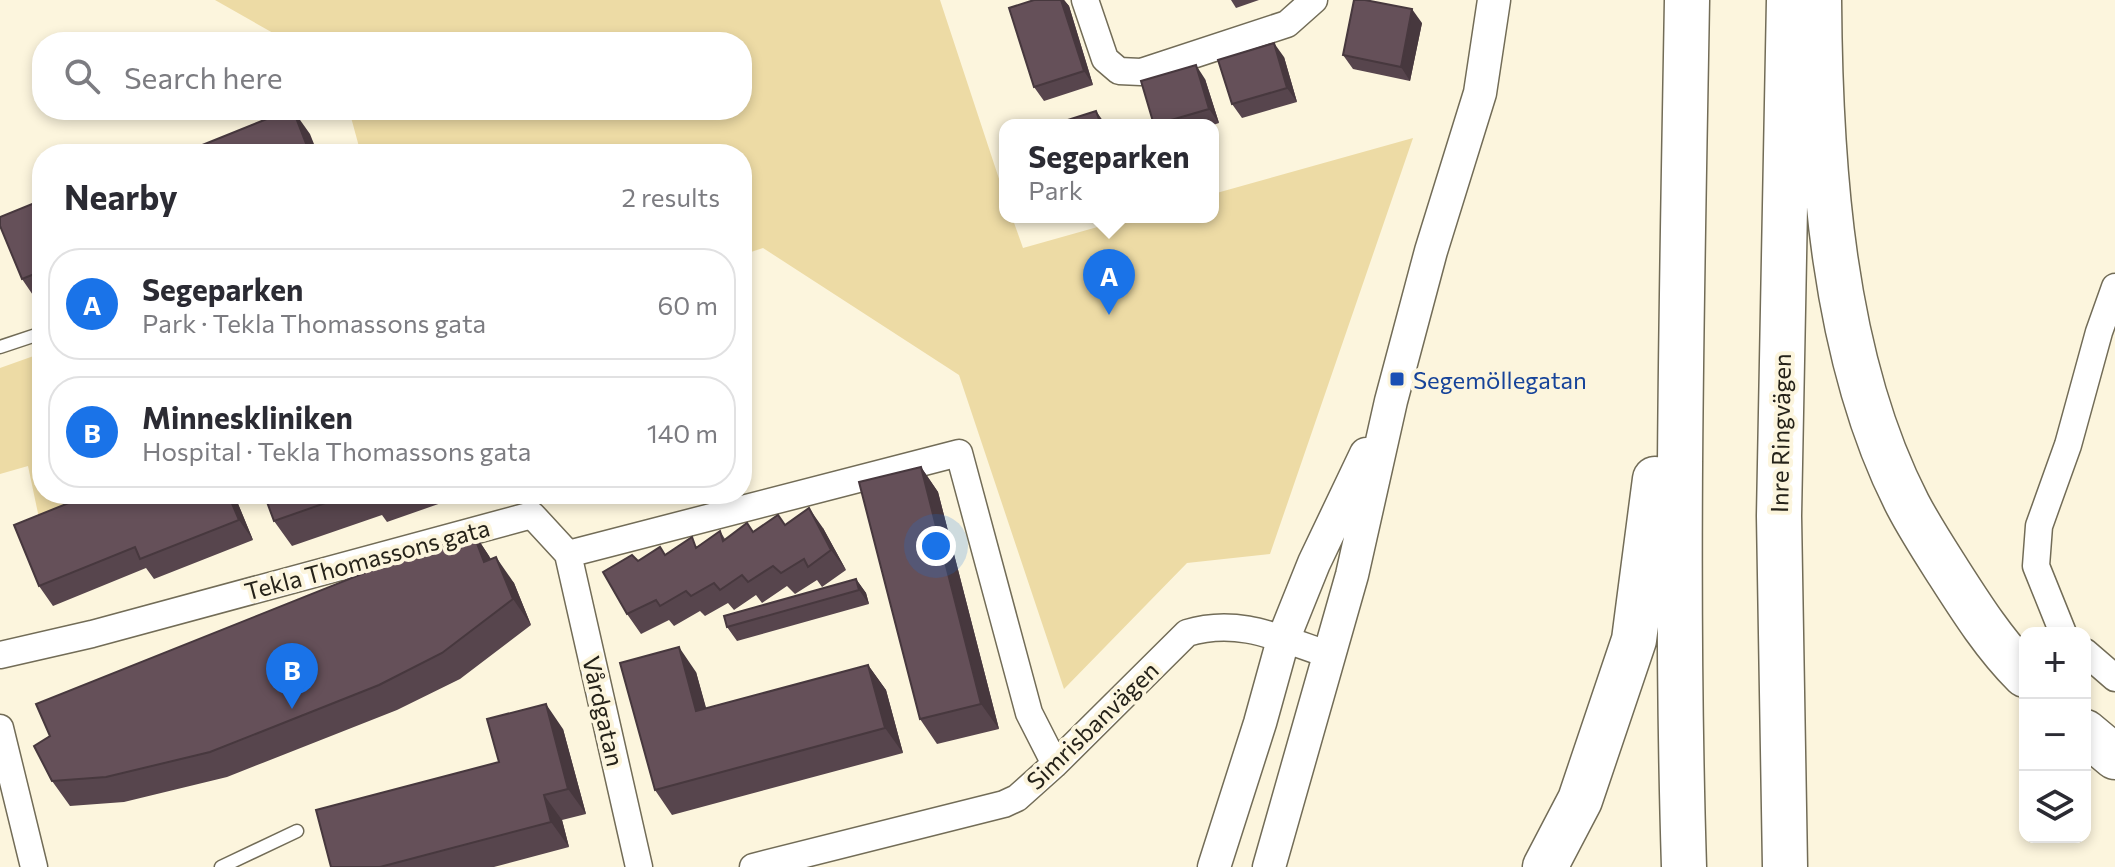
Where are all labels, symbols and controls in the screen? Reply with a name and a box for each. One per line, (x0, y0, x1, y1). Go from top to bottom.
search box (32, 32, 752, 120)
icon: search (60, 54, 104, 98)
text: Search here (124, 58, 283, 95)
popup (999, 119, 1219, 223)
text: Segeparken (1028, 137, 1190, 174)
text: Park (1028, 174, 1083, 205)
text: Nearby (64, 175, 178, 217)
text: 2 results (622, 181, 720, 212)
pin: A (1083, 249, 1135, 315)
text: Segeparken (142, 270, 303, 307)
text: A (83, 289, 101, 320)
text: 60 m (658, 289, 718, 320)
text: Park · Tekla Thomassons gata (142, 307, 486, 338)
street label: Inre Ringvägen (1764, 353, 1796, 513)
place label: Segemöllegatan (1413, 365, 1587, 394)
marker: Segemöllegatan (1388, 370, 1406, 388)
text: Minneskliniken (142, 398, 353, 435)
text: B (83, 417, 101, 448)
text: 140 m (647, 417, 718, 448)
text: Hospital · Tekla Thomassons gata (142, 435, 531, 466)
street label: Tekla Thomassons gata (241, 512, 493, 606)
your location (916, 526, 956, 566)
map controls (2019, 627, 2091, 843)
button: + (2019, 627, 2091, 699)
pin: B (266, 643, 318, 709)
street label: Vårdgatan (577, 653, 631, 769)
street label: Simrisbanvägen (1020, 655, 1164, 795)
button: − (2019, 699, 2091, 771)
button: layers (2019, 771, 2091, 843)

